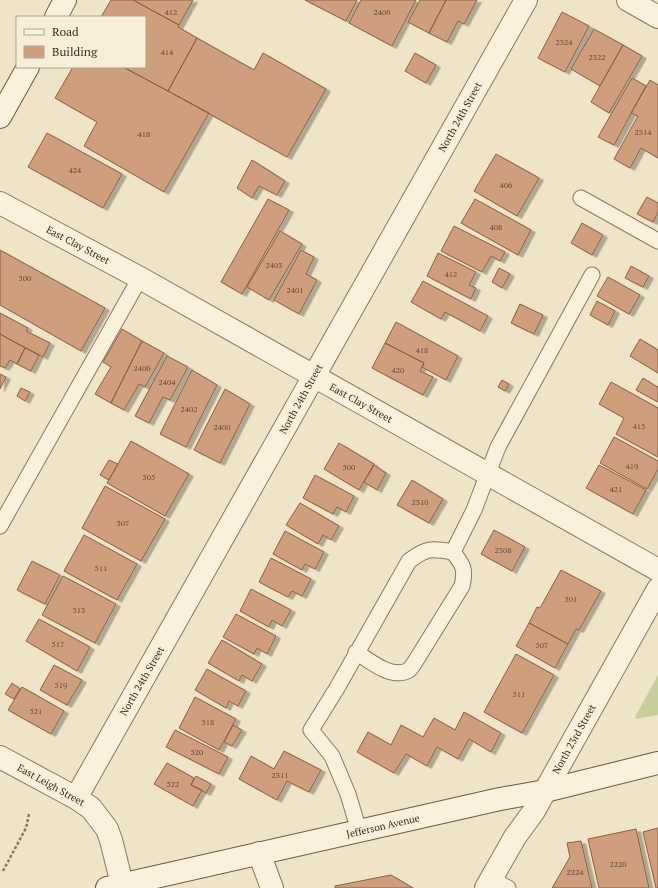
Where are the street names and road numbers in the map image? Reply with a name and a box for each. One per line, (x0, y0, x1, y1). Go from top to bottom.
street label: North 24th Street (435, 79, 485, 154)
street label: East Clay Street (44, 223, 112, 267)
street label: North 24th Street (276, 361, 326, 436)
street label: East Clay Street (327, 380, 395, 426)
street label: North 24th Street (117, 644, 167, 718)
street label: North 23rd Street (549, 702, 599, 776)
street label: East Leigh Street (15, 761, 87, 809)
street label: Jefferson Avenue (345, 811, 421, 841)

